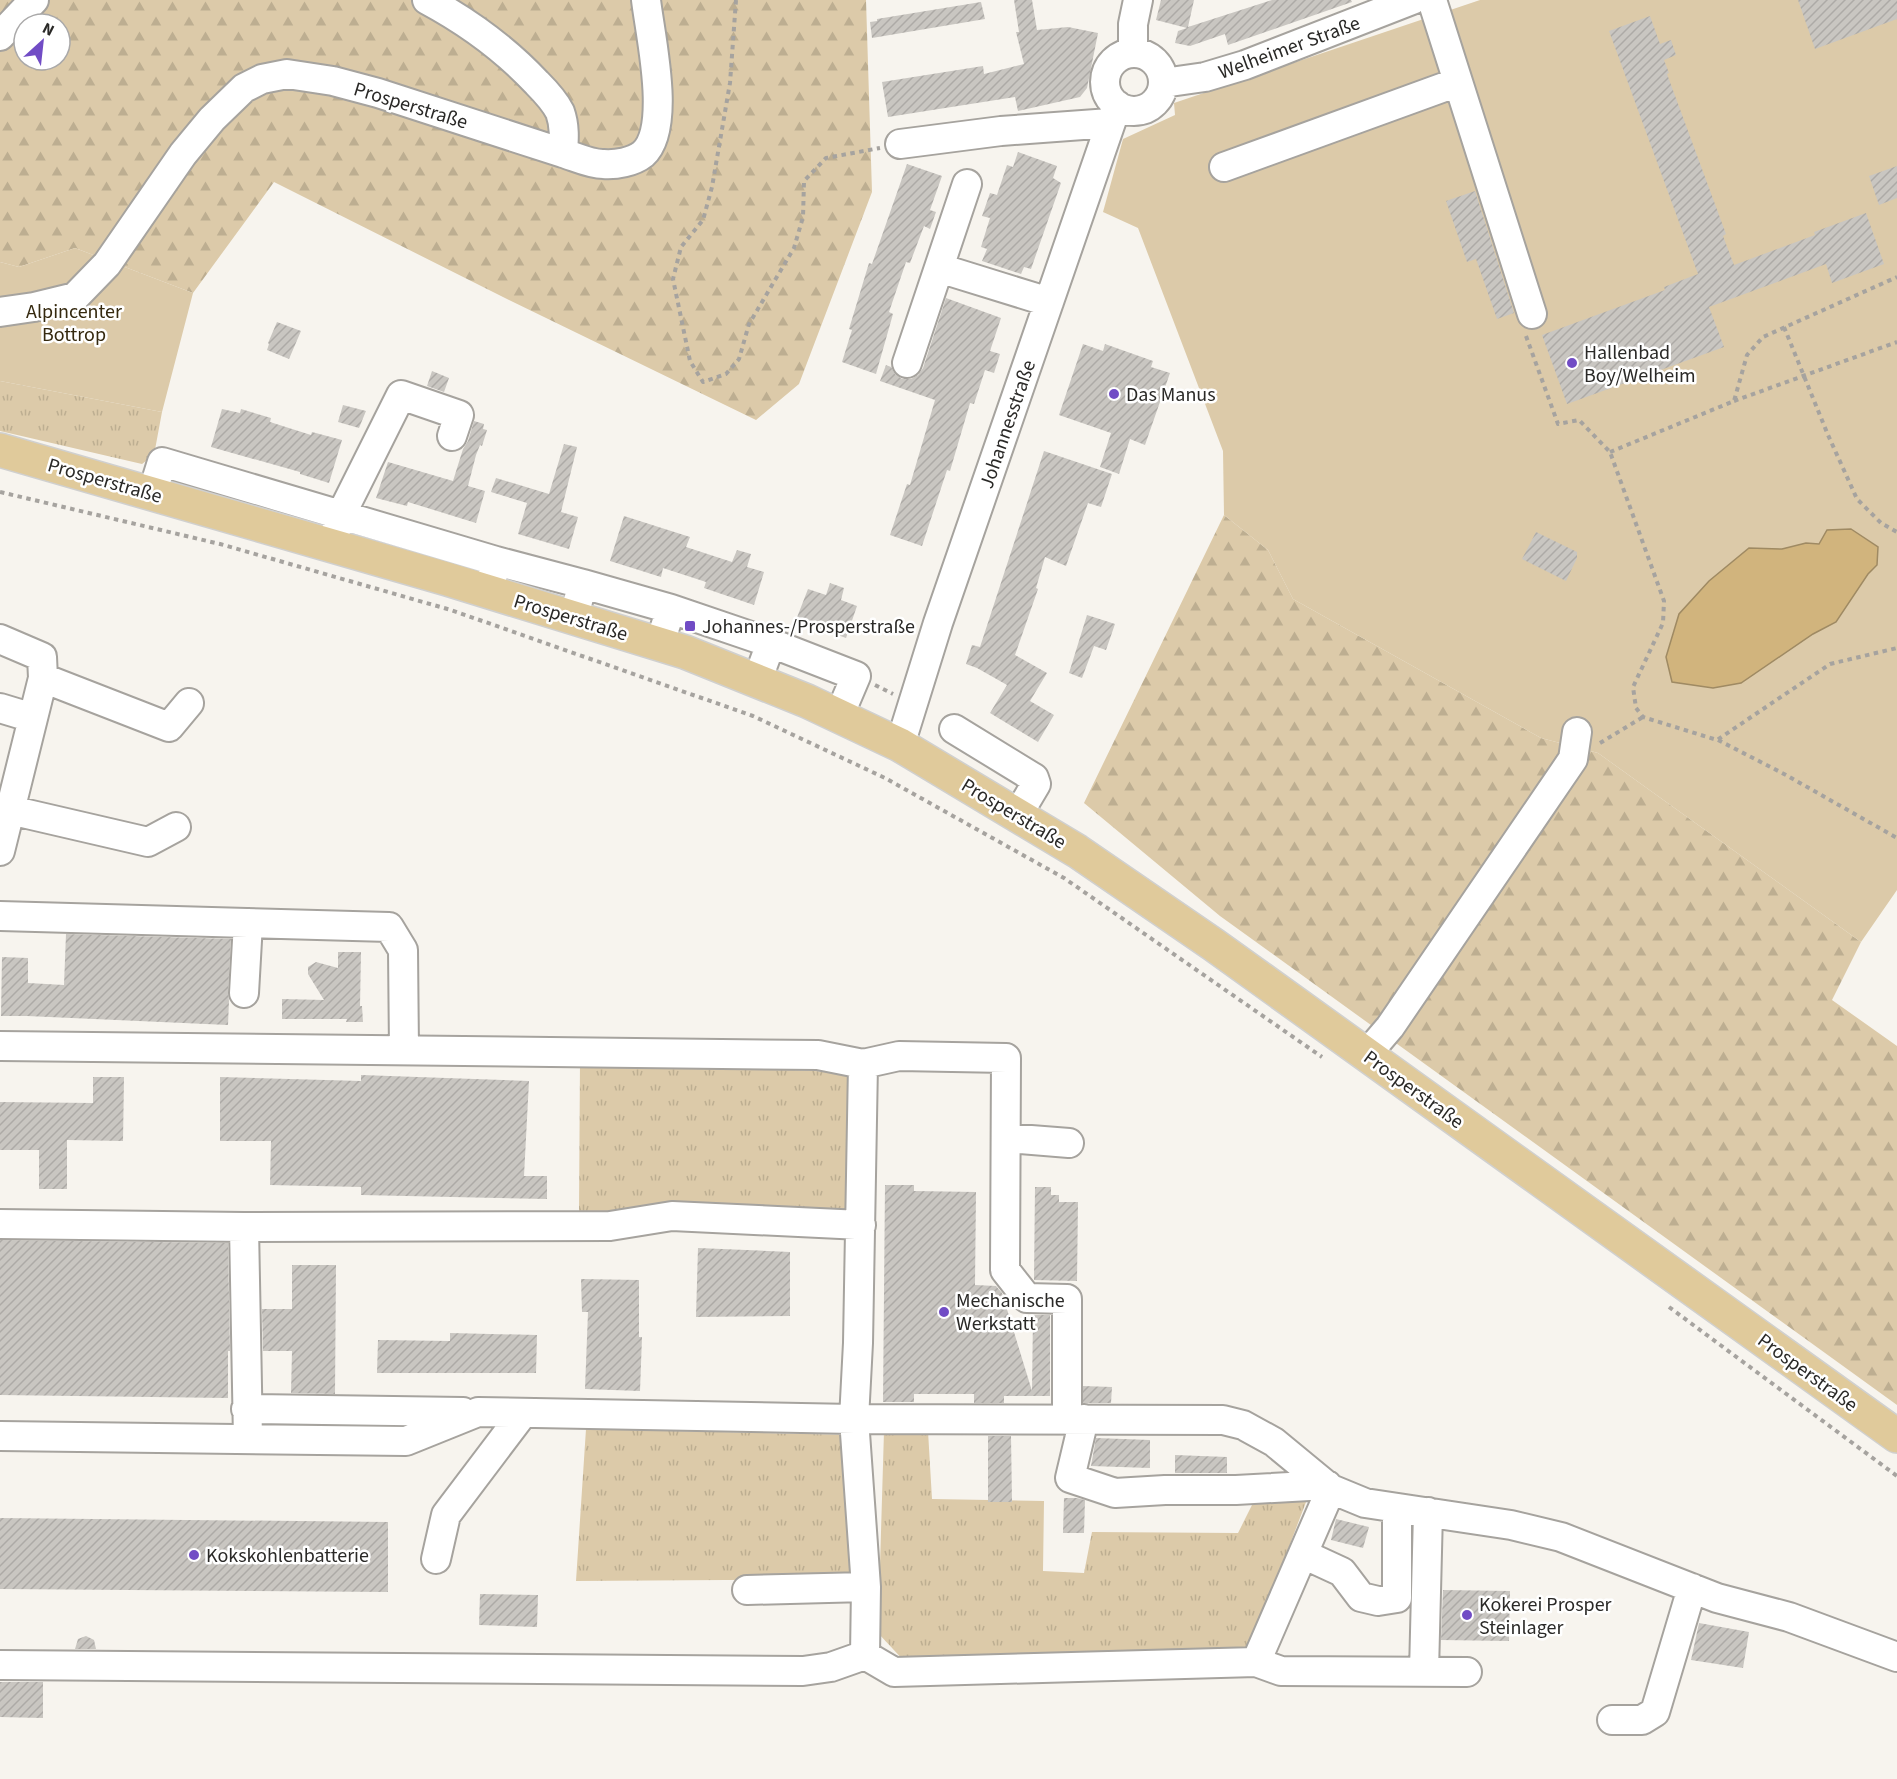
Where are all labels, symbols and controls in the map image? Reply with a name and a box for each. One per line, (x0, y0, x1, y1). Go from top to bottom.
street label: Welheimer Straße (1215, 9, 1364, 87)
north arrow (12, 12, 72, 72)
text: N (39, 17, 58, 42)
street label: Prosperstraße (350, 75, 471, 137)
park label: Alpincenter Bottrop (26, 298, 122, 349)
place label: Hallenbad Boy/Welheim (1584, 339, 1696, 390)
street label: Johannesstraße (973, 356, 1043, 492)
marker: Hallenbad Boy/Welheim (1565, 356, 1579, 370)
place label: Das Manus (1126, 381, 1216, 409)
marker: Das Manus (1107, 387, 1121, 401)
street label: Prosperstraße (44, 451, 165, 511)
street label: Prosperstraße (510, 587, 631, 649)
place label: Johannes-/Prosperstraße (702, 613, 915, 641)
marker: Johannes-/Prosperstraße (683, 619, 697, 633)
street label: Prosperstraße (956, 772, 1071, 856)
street label: Prosperstraße (1358, 1044, 1469, 1136)
place label: Mechanische Werkstatt (956, 1287, 1065, 1338)
marker: Mechanische Werkstatt (937, 1305, 951, 1319)
street label: Prosperstraße (1752, 1327, 1863, 1419)
place label: Kokskohlenbatterie (206, 1542, 369, 1570)
marker: Kokskohlenbatterie (187, 1548, 201, 1562)
place label: Kokerei Prosper Steinlager (1479, 1591, 1612, 1642)
marker: Kokerei Prosper Steinlager (1460, 1608, 1474, 1622)

